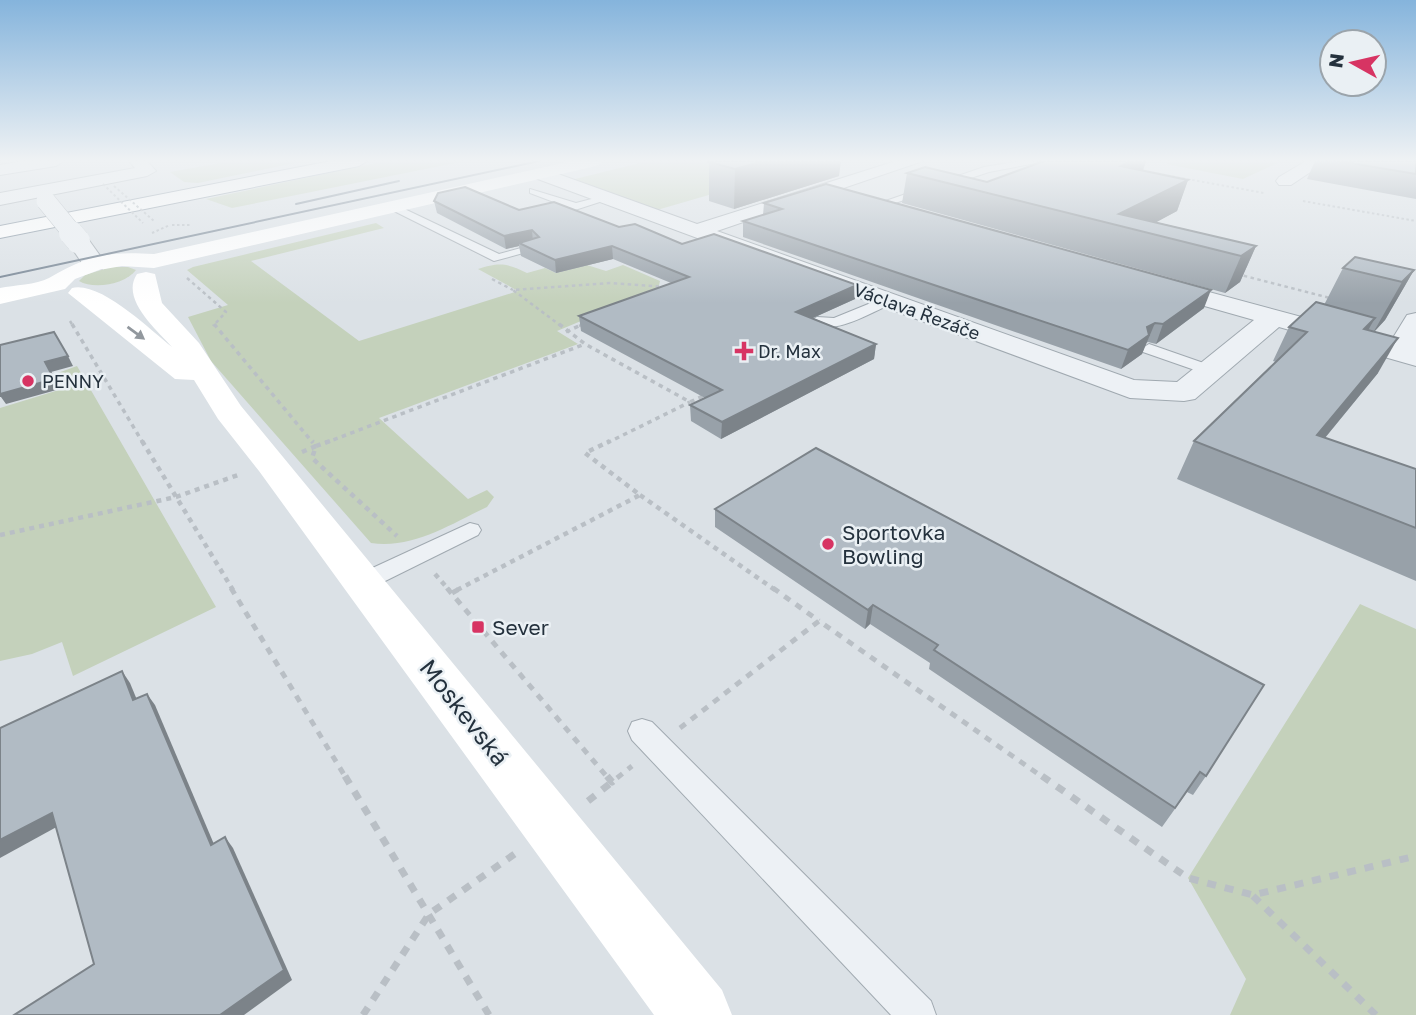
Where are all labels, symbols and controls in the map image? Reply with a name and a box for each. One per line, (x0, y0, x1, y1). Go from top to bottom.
north arrow (1318, 28, 1388, 98)
text: N (1323, 52, 1348, 69)
street label: Václava Řezáče (851, 278, 983, 344)
one-way arrow (127, 326, 145, 340)
place label: Dr. Max (758, 340, 821, 362)
marker: Dr. Max (736, 343, 752, 359)
place label: PENNY (42, 370, 104, 392)
marker: PENNY (20, 373, 36, 389)
place label: Sportovka Bowling (842, 519, 945, 569)
marker: Sportovka Bowling (820, 536, 836, 552)
place label: Sever (492, 614, 549, 640)
marker: Sever (470, 619, 486, 635)
street label: Moskevská (414, 653, 516, 771)

